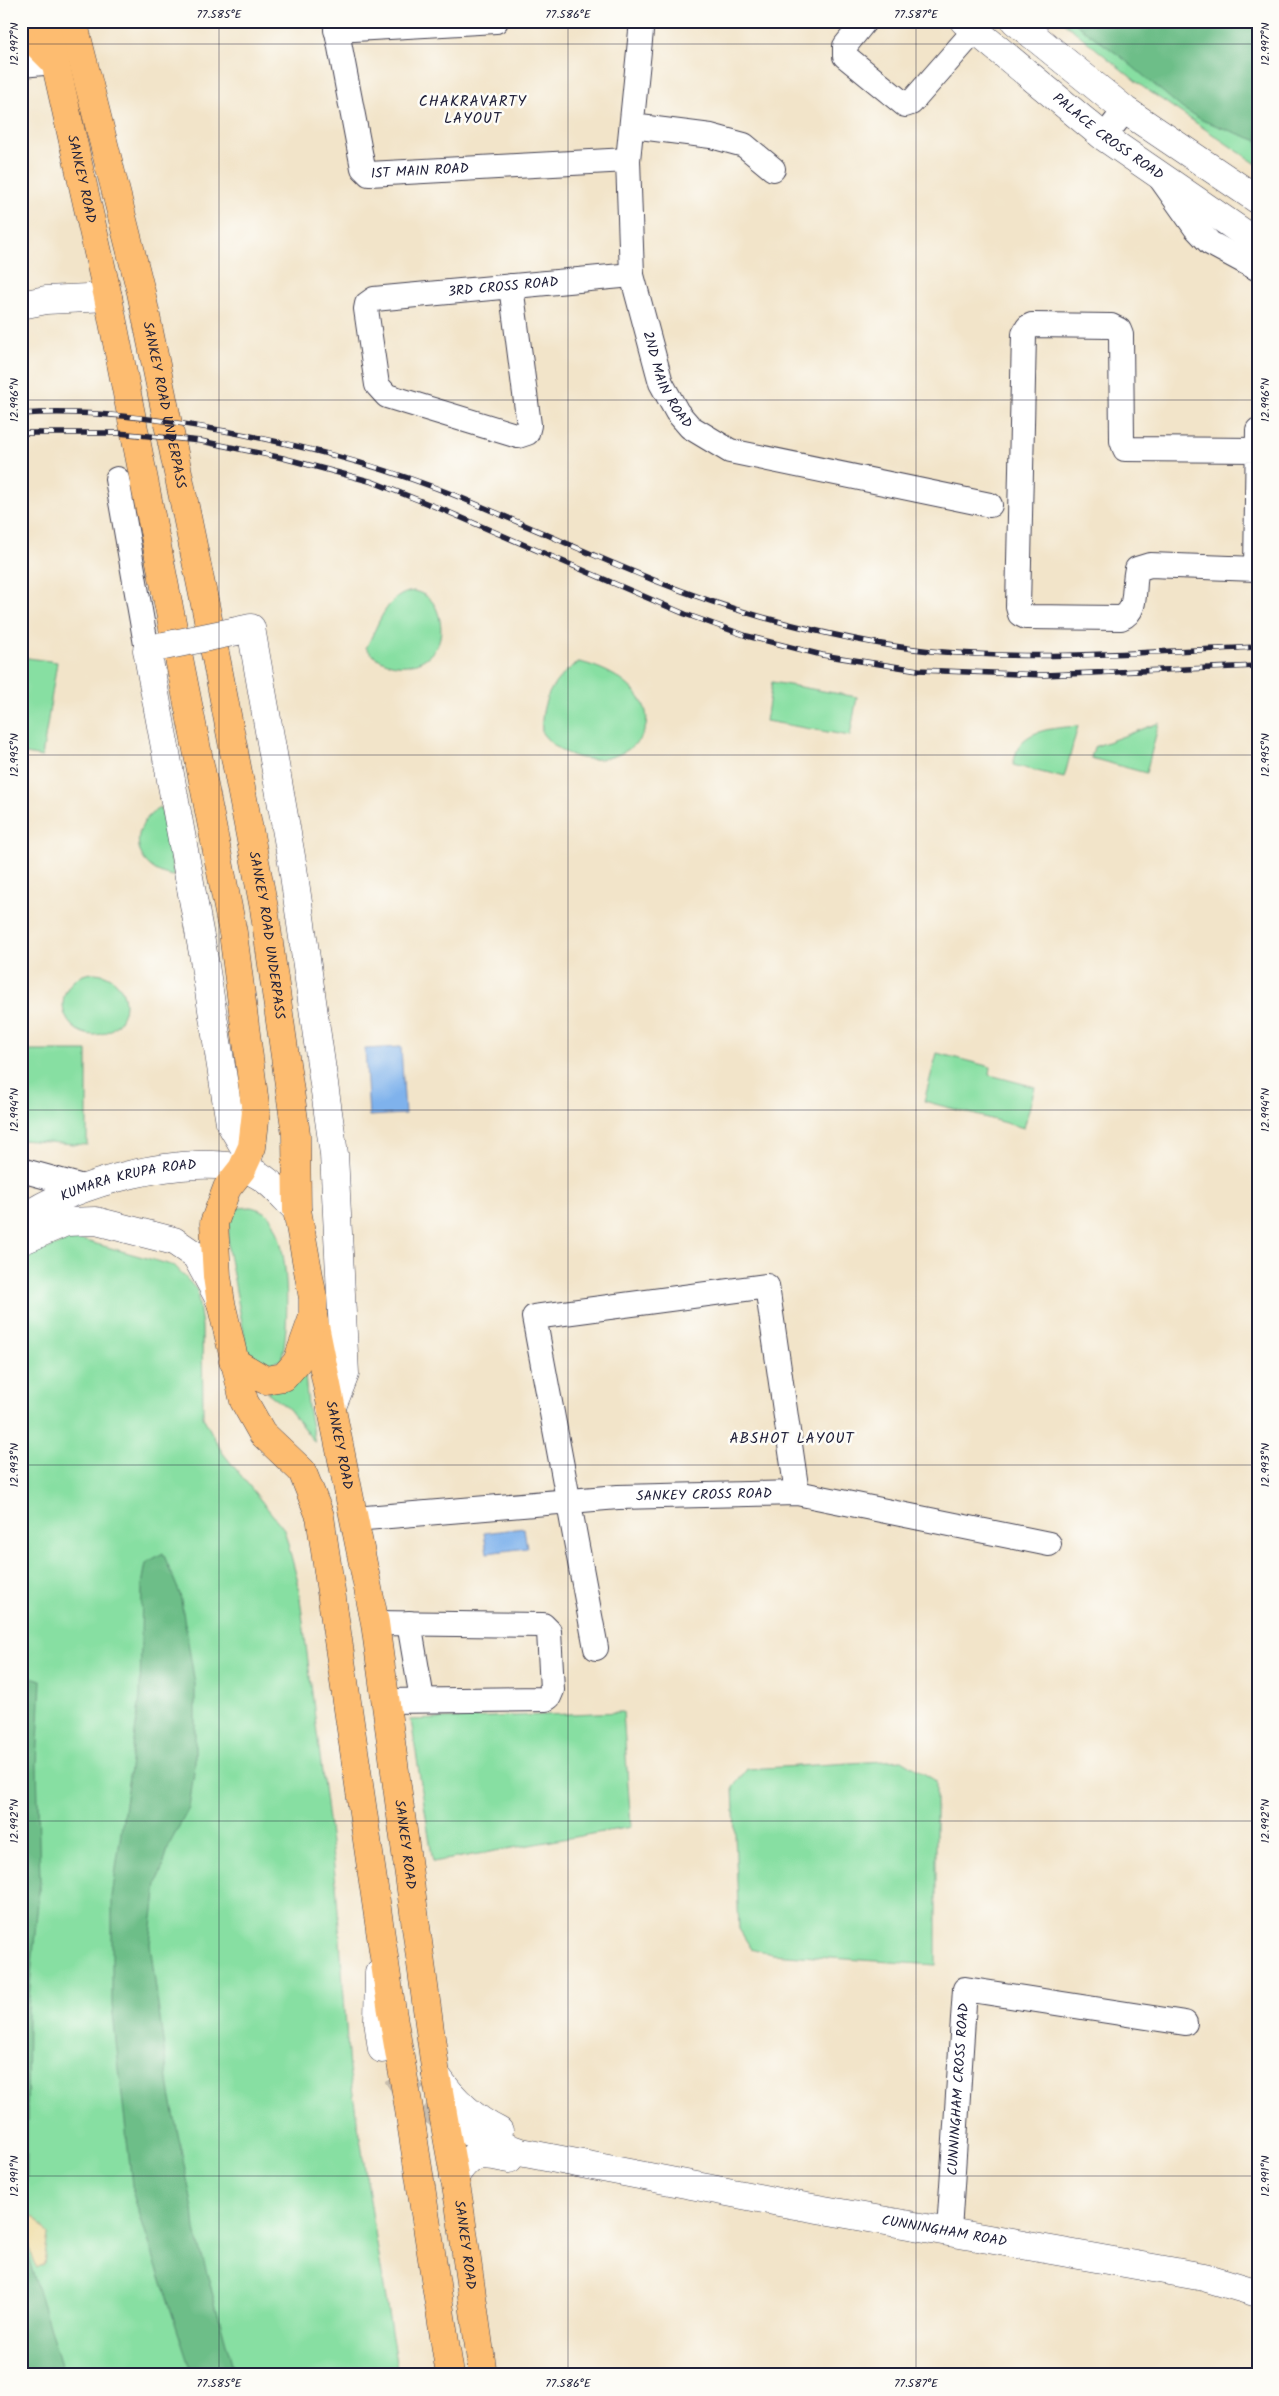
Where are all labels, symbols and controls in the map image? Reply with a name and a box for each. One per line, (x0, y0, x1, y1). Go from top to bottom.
text: 77.585°E (196, 5, 243, 24)
text: 77.586°E (545, 5, 592, 24)
text: 77.587°E (894, 5, 939, 24)
text: 12.997°N (5, 22, 24, 66)
text: 12.997°N (1256, 22, 1275, 66)
street label: PALACE CROSS ROAD (1048, 88, 1168, 186)
district label: CHAKRAVARTY LAYOUT (419, 90, 528, 131)
street label: SANKEY ROAD (61, 133, 102, 225)
street label: 1ST MAIN ROAD (370, 158, 469, 185)
street label: 3RD CROSS ROAD (447, 271, 559, 303)
street label: SANKEY ROAD UNDERPASS (136, 320, 192, 491)
street label: 2ND MAIN ROAD (637, 329, 698, 434)
text: 12.996°N (5, 378, 24, 422)
text: 12.996°N (1256, 378, 1275, 422)
text: 12.995°N (5, 733, 24, 777)
text: 12.995°N (1256, 733, 1275, 777)
street label: SANKEY ROAD UNDERPASS (242, 849, 291, 1021)
text: 12.994°N (5, 1088, 24, 1132)
text: 12.994°N (1256, 1088, 1275, 1132)
street label: KUMARA KRUPA ROAD (57, 1154, 197, 1207)
street label: SANKEY ROAD (319, 1399, 359, 1491)
district label: ABSHOT LAYOUT (729, 1427, 855, 1451)
text: 12.993°N (5, 1443, 24, 1487)
text: 12.993°N (1256, 1443, 1275, 1487)
street label: SANKEY CROSS ROAD (636, 1483, 772, 1508)
street label: SANKEY ROAD (388, 1798, 422, 1891)
text: 12.992°N (5, 1799, 24, 1843)
text: 12.992°N (1256, 1799, 1275, 1843)
street label: CUNNINGHAM CROSS ROAD (942, 2002, 975, 2176)
text: 12.991°N (5, 2155, 24, 2197)
text: 12.991°N (1256, 2155, 1275, 2197)
street label: SANKEY ROAD (448, 2199, 482, 2291)
street label: CUNNINGHAM ROAD (880, 2209, 1009, 2253)
text: 77.585°E (196, 2374, 243, 2393)
text: 77.586°E (545, 2374, 592, 2393)
text: 77.587°E (894, 2374, 939, 2393)

